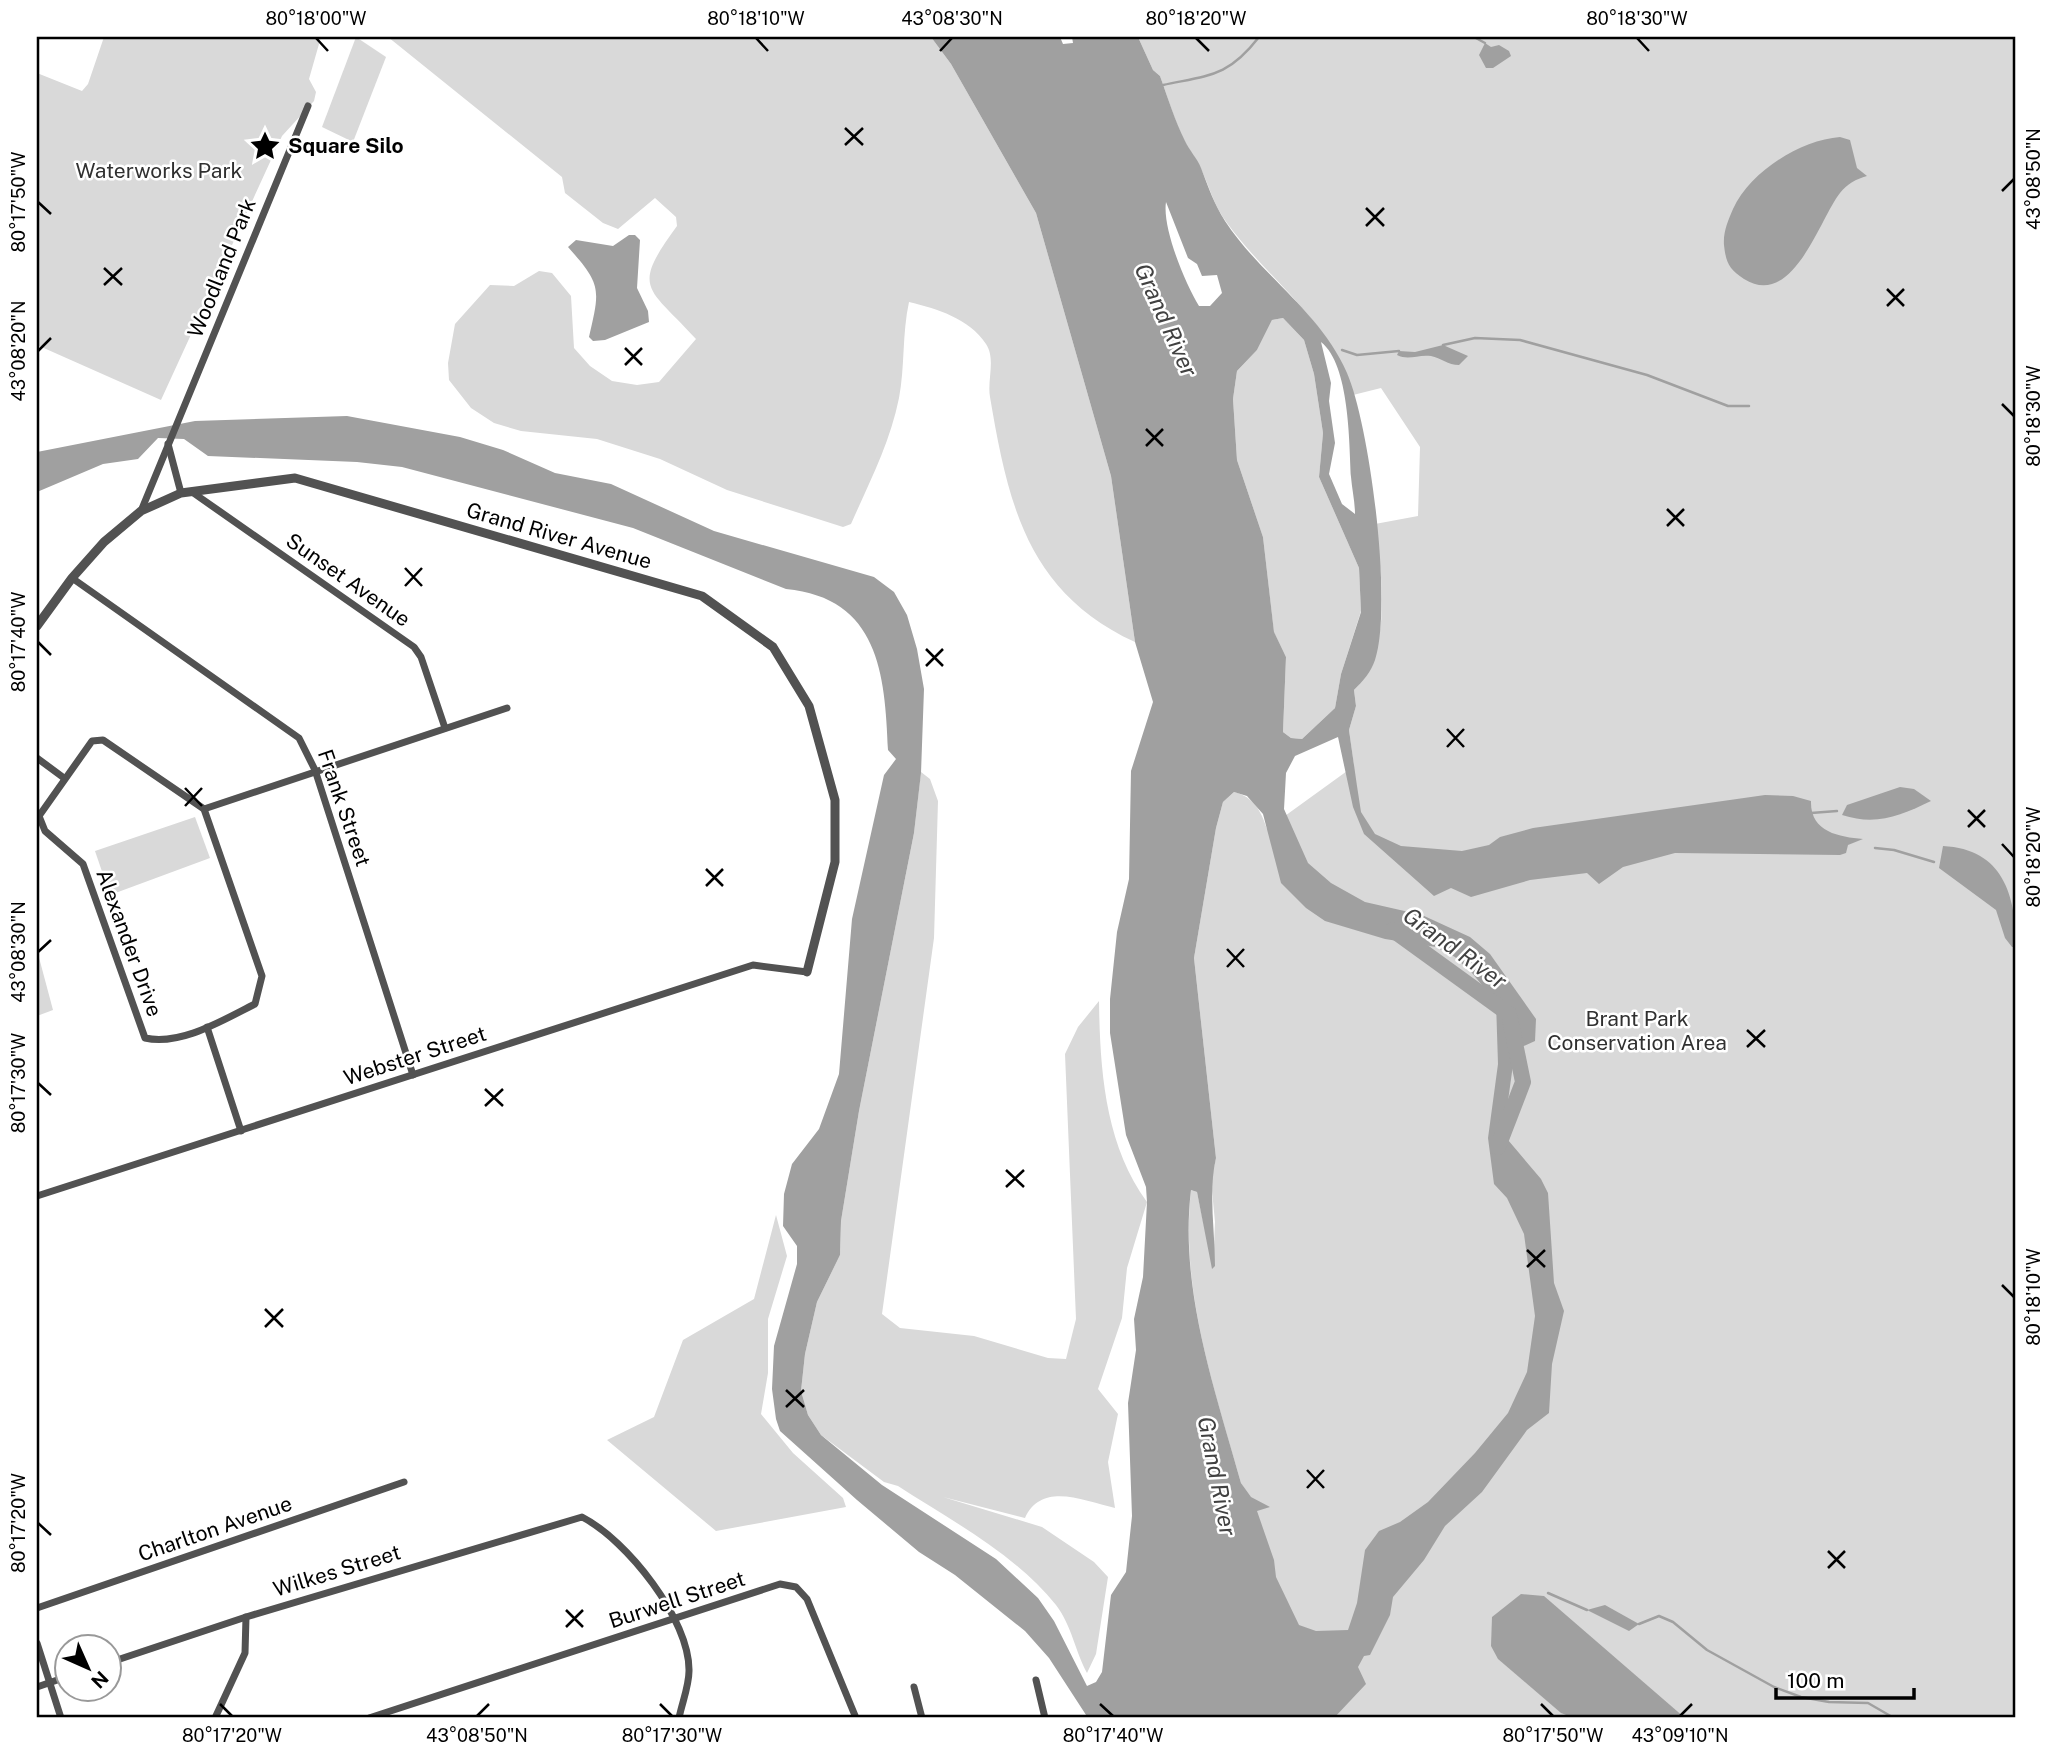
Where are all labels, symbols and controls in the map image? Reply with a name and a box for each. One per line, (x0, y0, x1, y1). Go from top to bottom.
text: 80°18'00"W (265, 8, 367, 29)
text: 80°18'10"W (707, 8, 805, 29)
text: 43°08'30"N (901, 8, 1003, 29)
text: 80°18'20"W (1146, 8, 1246, 29)
text: 80°18'30"W (1586, 8, 1688, 29)
text: 43°08'50"N (2023, 128, 2044, 230)
place icon: Square Silo (248, 129, 282, 163)
place label: Square Silo (288, 133, 404, 158)
text: 80°17'50"W (8, 152, 29, 252)
park label: Waterworks Park (76, 158, 243, 183)
street label: Woodland Park (182, 194, 261, 341)
water label: Grand River (1130, 259, 1204, 381)
text: 43°08'20"N (8, 301, 29, 401)
text: 80°18'30"W (2023, 365, 2044, 467)
street label: Grand River Avenue (464, 497, 655, 574)
street label: Sunset Avenue (281, 528, 415, 632)
text: 80°17'40"W (8, 592, 29, 692)
street label: Frank Street (313, 746, 376, 870)
text: 80°18'20"W (2023, 807, 2044, 907)
street label: Alexander Drive (91, 866, 168, 1020)
text: 43°08'30"N (8, 901, 29, 1003)
water label: Grand River (1398, 901, 1512, 994)
park label: Brant Park Conservation Area (1547, 1006, 1727, 1055)
street label: Webster Street (340, 1021, 489, 1090)
text: 80°17'30"W (8, 1033, 29, 1133)
text: 80°18'10"W (2023, 1248, 2044, 1346)
water label: Grand River (1193, 1414, 1242, 1538)
text: 80°17'20"W (8, 1473, 29, 1573)
street label: Charlton Avenue (135, 1490, 295, 1567)
street label: Wilkes Street (270, 1539, 404, 1602)
street label: Burwell Street (606, 1566, 748, 1633)
north arrow (52, 1632, 122, 1702)
scale bar (1776, 1657, 1915, 1701)
text: N (87, 1667, 113, 1693)
text: 100 m (1787, 1668, 1844, 1693)
text: 80°17'20"W (182, 1725, 282, 1746)
text: 43°08'50"N (426, 1725, 528, 1746)
text: 80°17'30"W (622, 1725, 722, 1746)
text: 80°17'40"W (1063, 1725, 1163, 1746)
text: 80°17'50"W (1503, 1725, 1603, 1746)
text: 43°09'10"N (1631, 1725, 1729, 1746)

